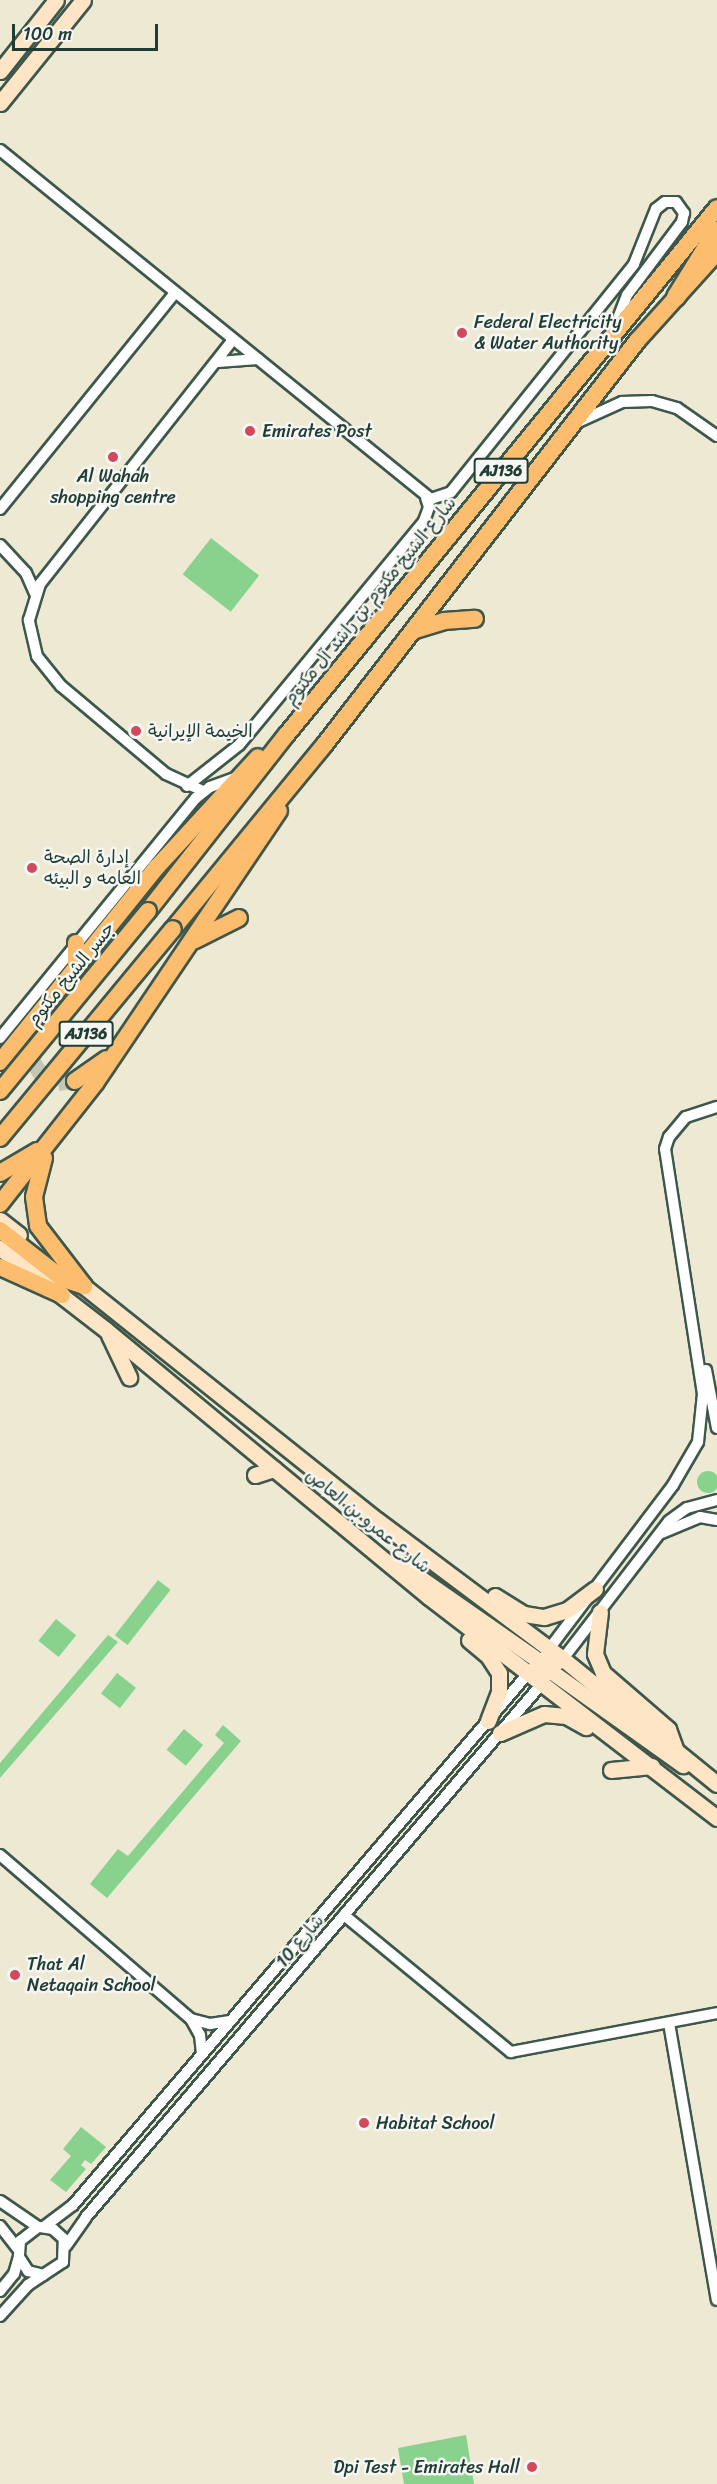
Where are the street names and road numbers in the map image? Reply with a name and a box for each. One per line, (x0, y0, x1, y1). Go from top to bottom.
road number: AJ136 (472, 458, 530, 484)
street label: شارع الشيخ مكتوم بن راشد آل مكتوم (279, 492, 461, 710)
street label: جسر الشيخ مكتوم (23, 918, 119, 1030)
road number: AJ136 (58, 1021, 115, 1047)
street label: شارع عمرو بن العاص (301, 1464, 435, 1578)
street label: شارع 10 (272, 1910, 328, 1972)

